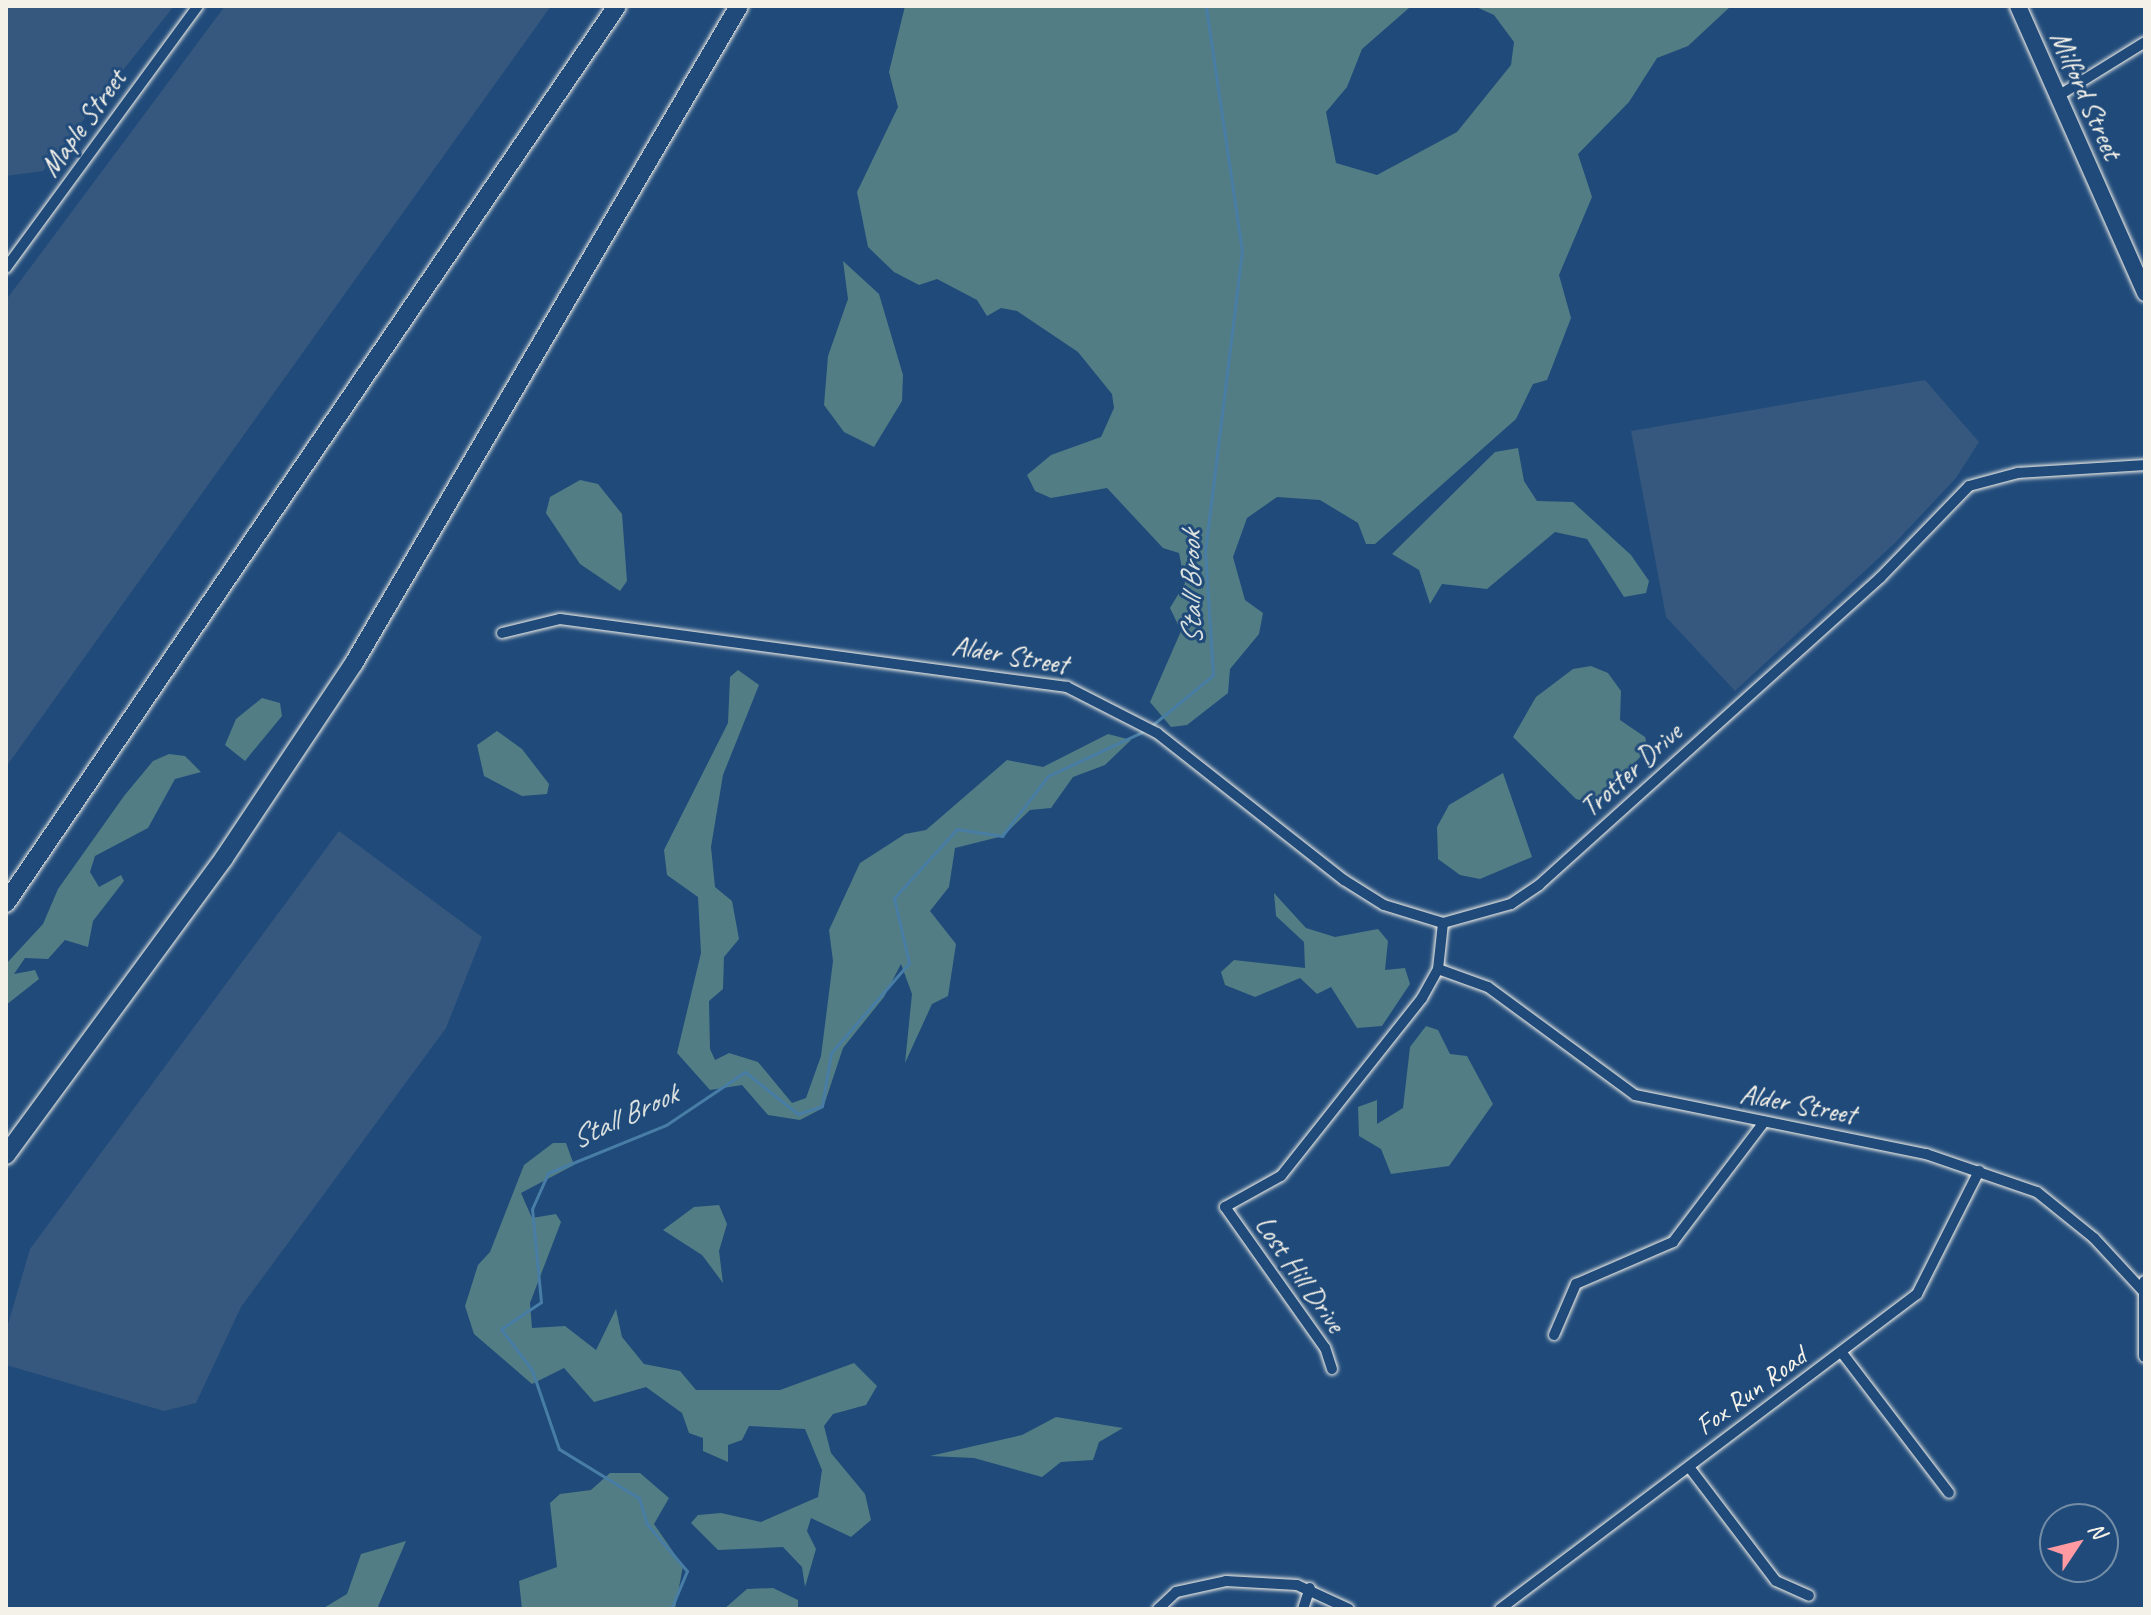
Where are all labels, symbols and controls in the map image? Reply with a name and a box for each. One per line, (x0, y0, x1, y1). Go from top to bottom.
street label: Milford Street (2043, 25, 2129, 165)
street label: Maple Street (33, 63, 133, 183)
water label: Stall Brook (1172, 531, 1210, 645)
street label: Alder Street (950, 628, 1070, 682)
street label: Trotter Drive (1573, 716, 1689, 824)
water label: Stall Brook (565, 1076, 683, 1156)
street label: Alder Street (1738, 1076, 1858, 1132)
street label: Lost Hill Drive (1247, 1209, 1353, 1339)
street label: Fox Run Road (1689, 1339, 1813, 1443)
north arrow (2039, 1503, 2119, 1583)
text: N (2082, 1517, 2112, 1544)

